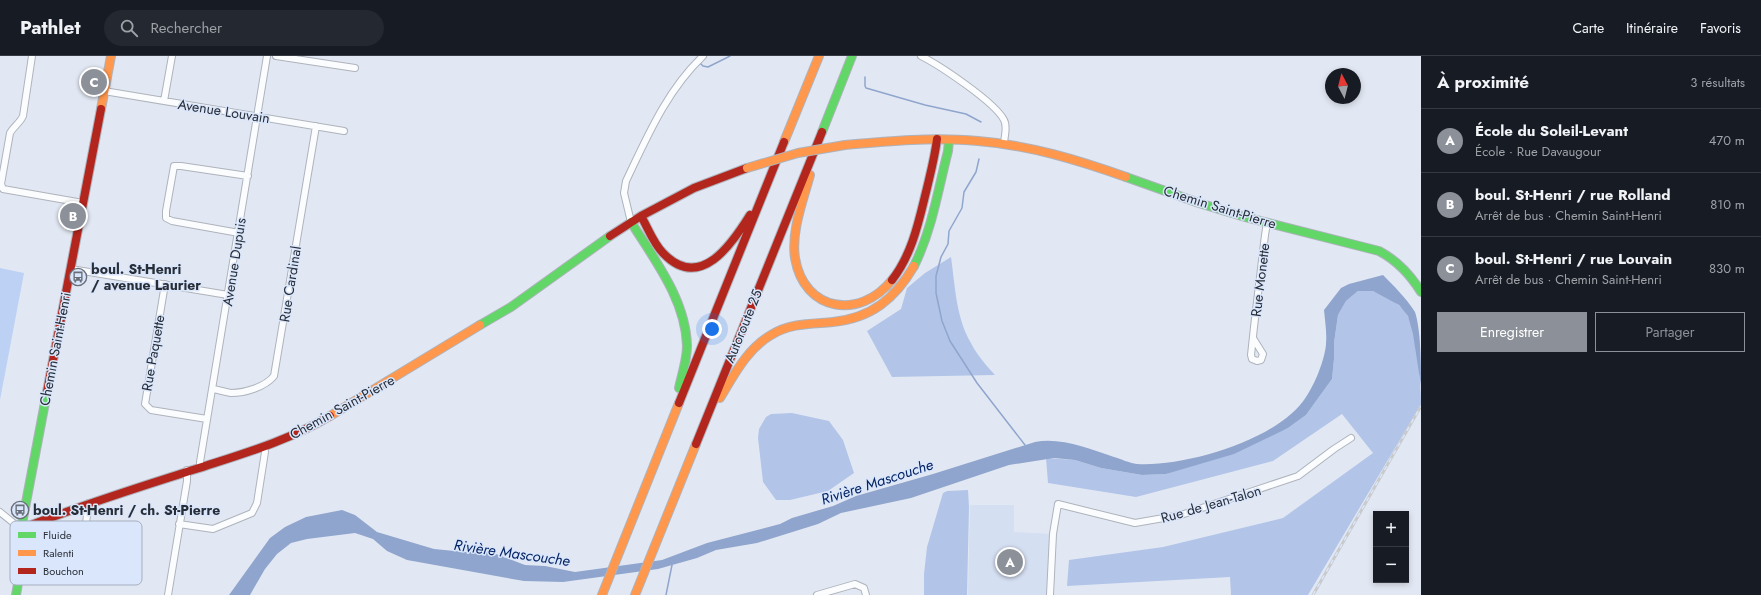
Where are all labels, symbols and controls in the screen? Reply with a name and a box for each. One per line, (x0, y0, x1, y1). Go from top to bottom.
search box (104, 10, 384, 46)
text: Pathlet (20, 14, 80, 41)
icon: search (118, 17, 140, 39)
text: Rechercher (150, 17, 222, 39)
text: Carte (1572, 18, 1604, 38)
text: Itinéraire (1626, 18, 1678, 38)
text: Favoris (1700, 18, 1741, 38)
pin: C (81, 67, 107, 97)
north arrow (1325, 68, 1361, 104)
text: À proximité (1437, 70, 1529, 94)
text: 3 résultats (1690, 73, 1745, 92)
street label: Avenue Louvain (177, 94, 271, 128)
text: École du Soleil-Levant (1475, 120, 1628, 142)
text: A (1445, 131, 1455, 150)
text: 470 m (1709, 131, 1745, 150)
text: École · Rue Davaugour (1475, 142, 1601, 161)
street label: Chemin Saint-Pierre (1161, 180, 1279, 234)
text: boul. St-Henri / rue Rolland (1475, 184, 1671, 206)
text: B (1446, 195, 1454, 214)
text: 810 m (1710, 195, 1745, 214)
pin: B (60, 201, 86, 231)
text: Arrêt de bus · Chemin Saint-Henri (1475, 206, 1662, 225)
street label: Avenue Dupuis (217, 216, 251, 308)
street label: Rue Monette (1246, 242, 1274, 318)
street label: Rue Cardinal (274, 245, 306, 323)
text: boul. St-Henri / rue Louvain (1475, 248, 1672, 270)
place label: boul. St-Henri / avenue Laurier (91, 259, 201, 295)
text: C (1445, 259, 1455, 278)
text: 830 m (1709, 259, 1745, 278)
bus stop icon: boul. St-Henri / avenue Laurier (68, 267, 88, 287)
text: Arrêt de bus · Chemin Saint-Henri (1475, 270, 1662, 289)
street label: Autoroute 25 (719, 286, 767, 366)
street label: Chemin Saint-Henri (34, 291, 76, 407)
button: Enregistrer (1437, 312, 1587, 352)
button: Partager (1595, 312, 1745, 352)
street label: Rue Paquette (136, 313, 170, 393)
your location (702, 319, 722, 339)
street label: Chemin Saint-Pierre (286, 370, 398, 444)
water label: Rivière Mascouche (818, 453, 936, 511)
street label: Rue de Jean-Talon (1158, 480, 1264, 528)
bus stop icon: boul. St-Henri / ch. St-Pierre (10, 500, 30, 520)
place label: boul. St-Henri / ch. St-Pierre (33, 500, 220, 520)
map controls (1373, 511, 1409, 583)
button: + (1373, 511, 1409, 547)
legend (10, 521, 142, 585)
text: Fluide (43, 527, 72, 543)
water label: Rivière Mascouche (453, 534, 572, 572)
text: Ralenti (43, 545, 74, 561)
pin: A (997, 547, 1023, 577)
button: − (1373, 547, 1409, 583)
text: Bouchon (43, 563, 84, 579)

